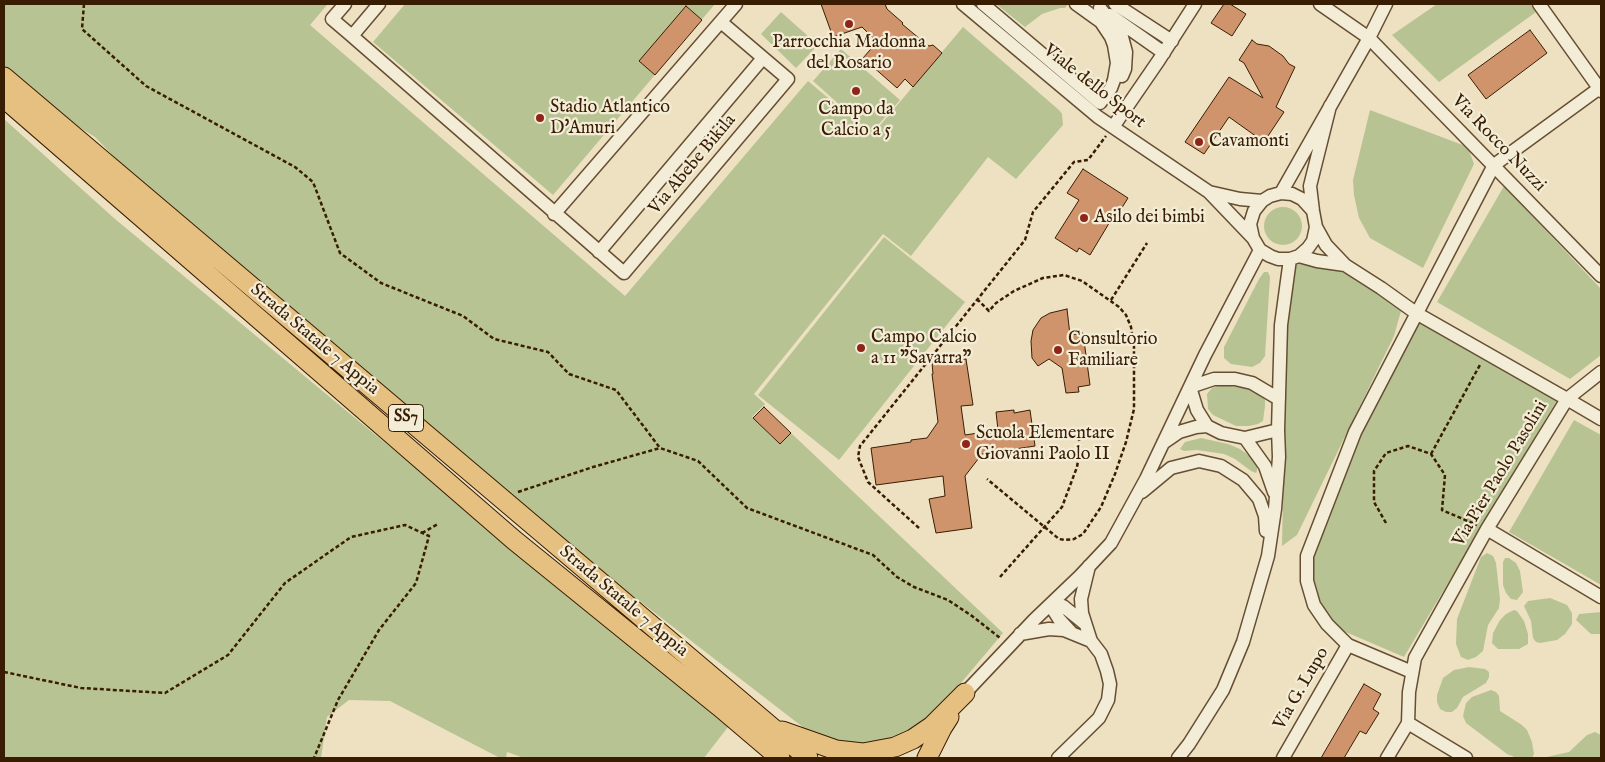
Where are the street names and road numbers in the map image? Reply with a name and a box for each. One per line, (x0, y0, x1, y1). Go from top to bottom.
street label: Viale dello Sport (1038, 40, 1150, 134)
street label: Via Rocco Nuzzi (1446, 91, 1550, 197)
street label: Via Abebe Bikila (645, 111, 741, 219)
street label: Strada Statale 7 Appia (245, 280, 383, 400)
street label: Via Pier Paolo Pasolini (1449, 397, 1553, 551)
road number: SS7 (388, 404, 424, 432)
street label: Strada Statale 7 Appia (554, 542, 692, 662)
street label: Via G. Lupo (1270, 644, 1334, 734)

